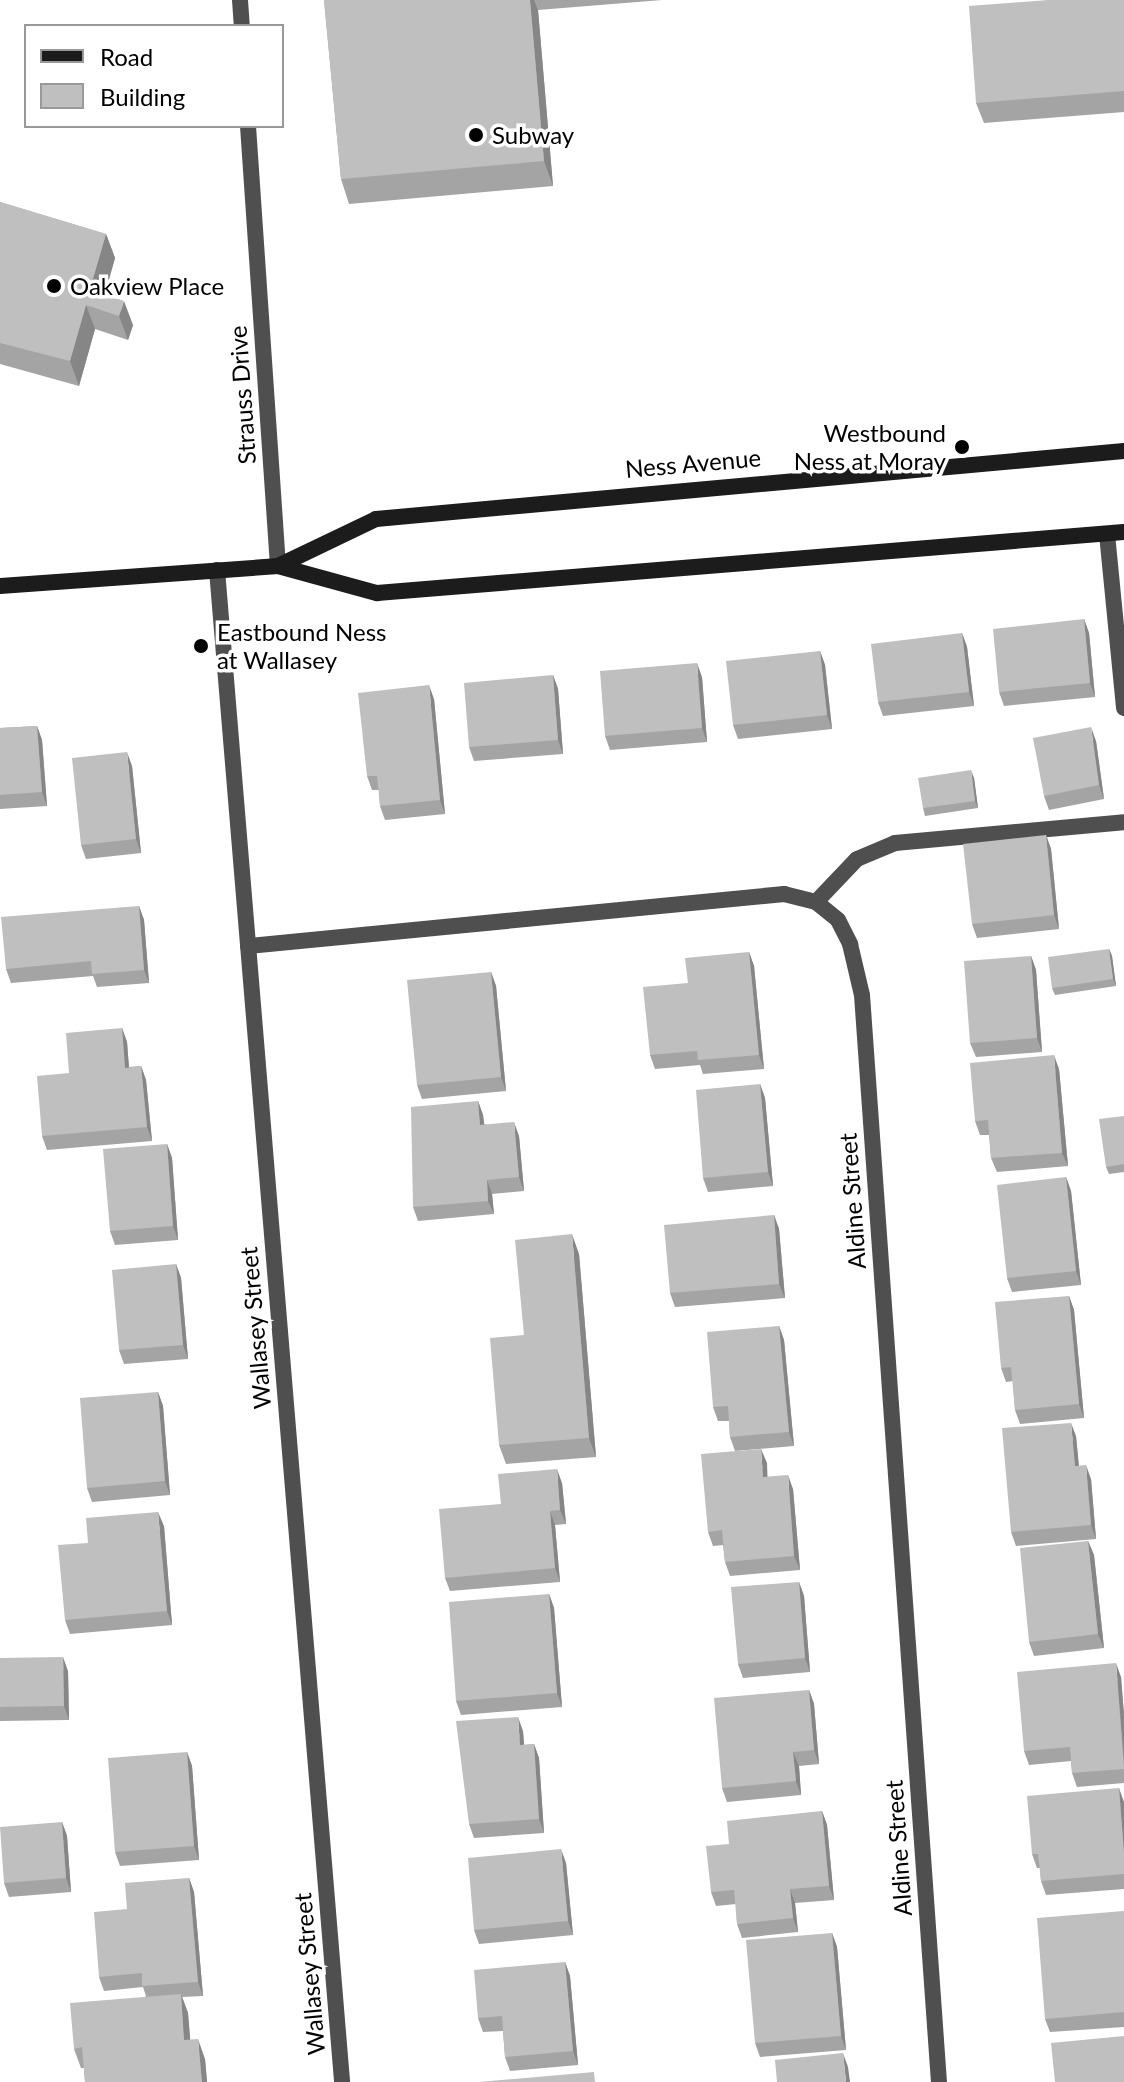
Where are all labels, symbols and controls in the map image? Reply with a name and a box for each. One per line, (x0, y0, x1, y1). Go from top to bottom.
legend (24, 24, 284, 128)
text: Road (100, 42, 153, 71)
text: Building (100, 82, 185, 111)
place label: Subway (492, 121, 574, 149)
marker: Subway (467, 126, 485, 144)
place label: Oakview Place (70, 272, 225, 300)
marker: Oakview Place (45, 277, 63, 295)
street label: Strauss Drive (223, 325, 261, 465)
place label: Westbound Ness at Moray (794, 419, 946, 475)
marker: Westbound Ness at Moray (953, 438, 971, 456)
street label: Ness Avenue (624, 443, 762, 483)
place label: Eastbound Ness at Wallasey (217, 618, 386, 674)
marker: Eastbound Ness at Wallasey (192, 637, 210, 655)
street label: Aldine Street (833, 1132, 871, 1270)
street label: Wallasey Street (234, 1245, 276, 1411)
street label: Aldine Street (879, 1779, 917, 1917)
street label: Wallasey Street (288, 1891, 330, 2057)

